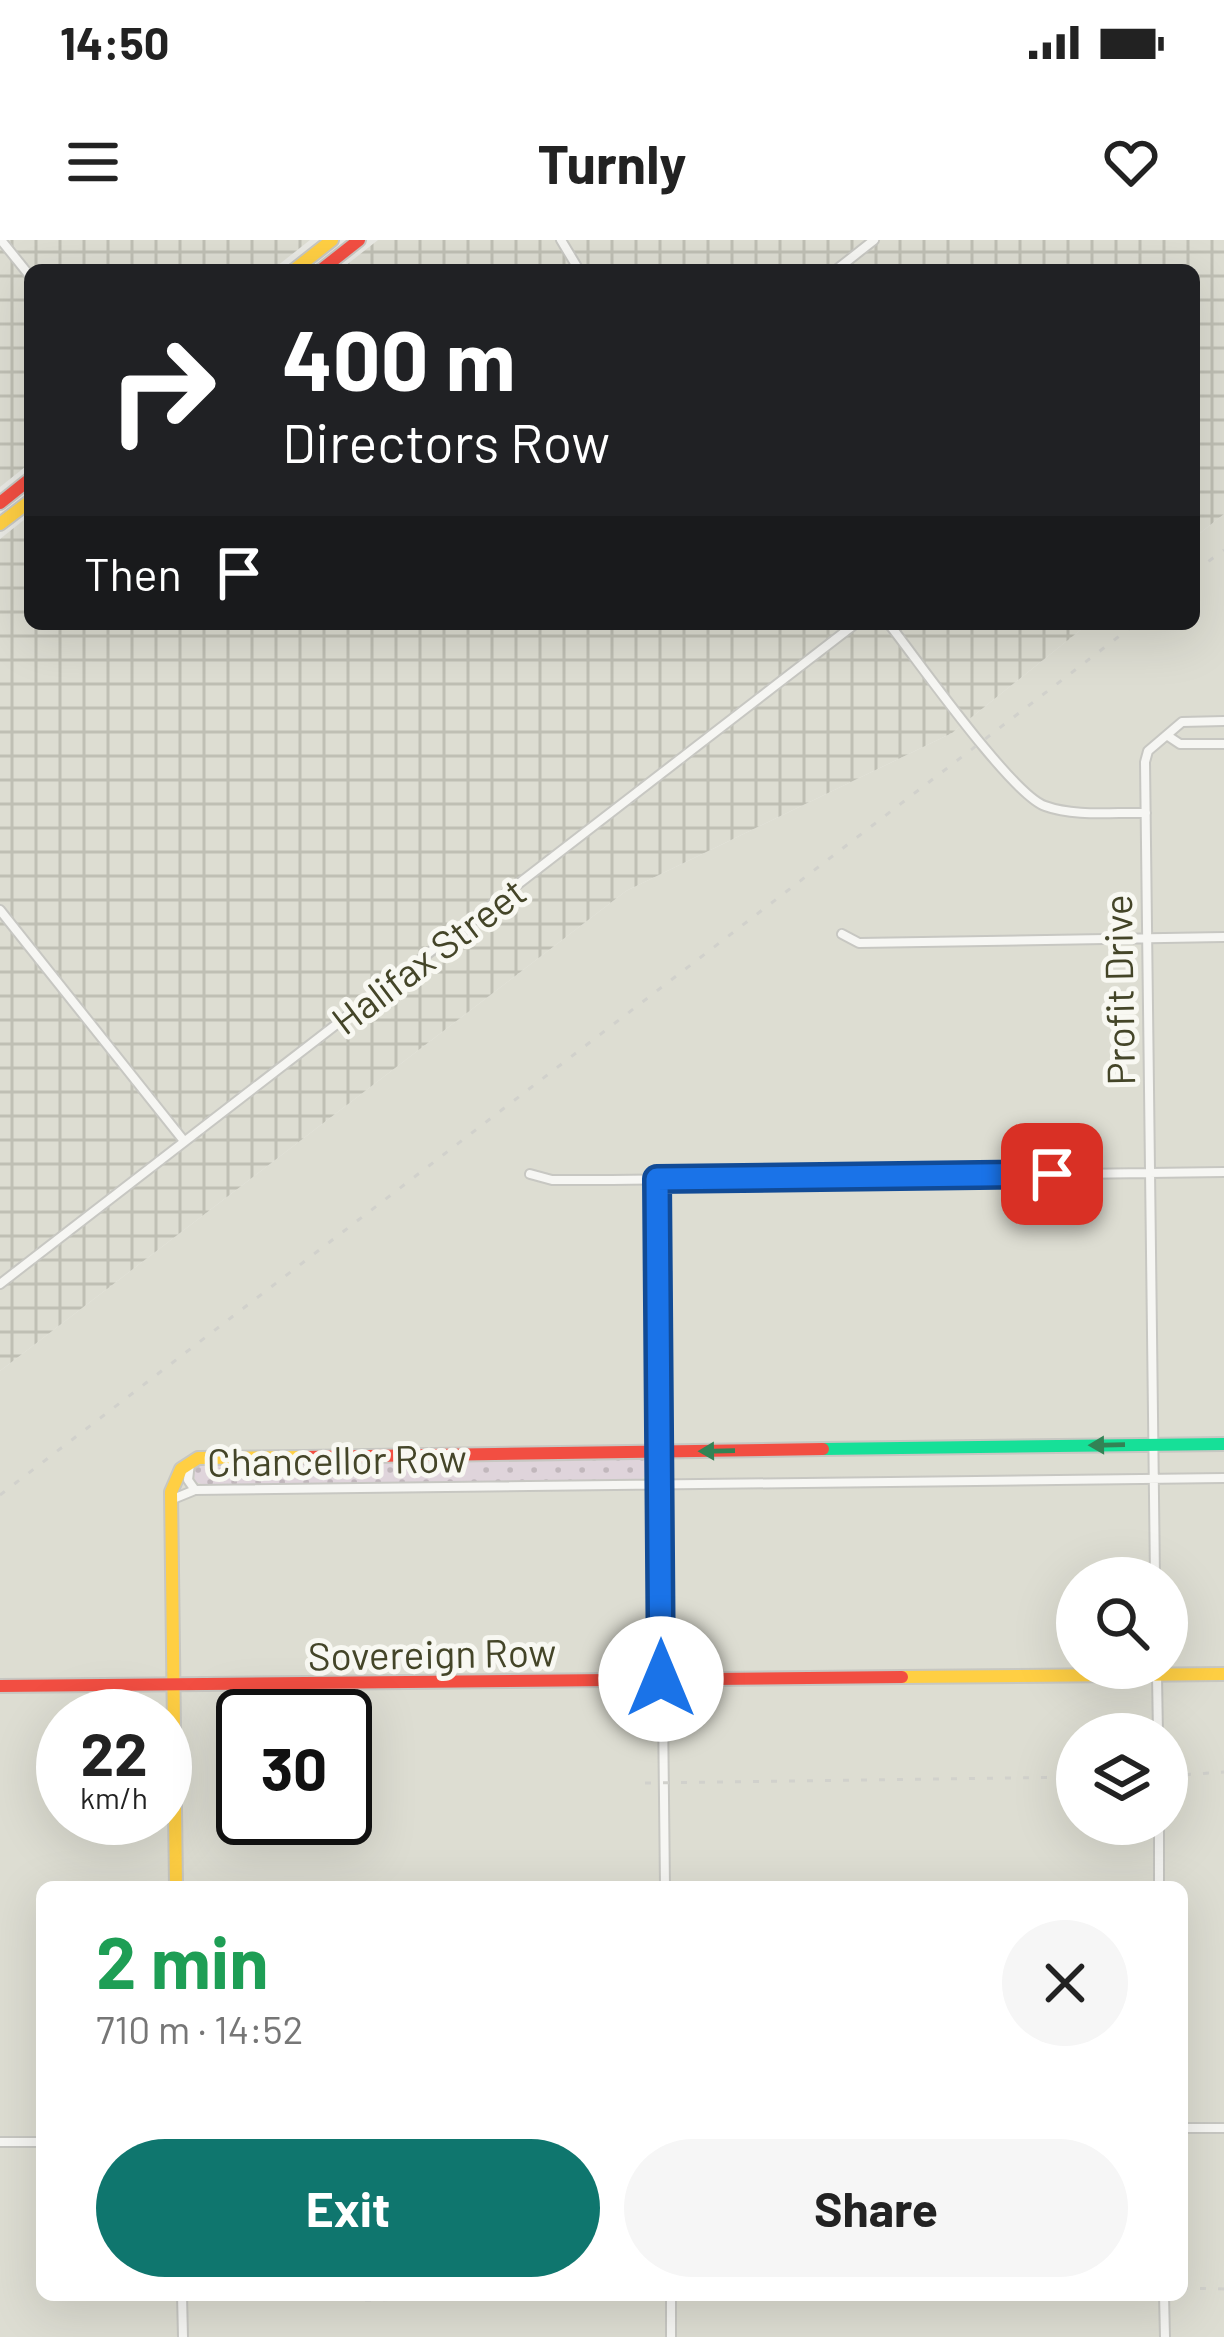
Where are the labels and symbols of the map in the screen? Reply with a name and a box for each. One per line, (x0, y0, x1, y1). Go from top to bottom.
street label: Halifax Street (322, 867, 534, 1043)
street label: Profit Drive (1093, 894, 1143, 1086)
pin (1001, 1123, 1103, 1225)
street label: Chancellor Row (207, 1433, 467, 1485)
one-way arrow (1087, 1435, 1125, 1455)
one-way arrow (697, 1441, 735, 1460)
position arrow (598, 1616, 724, 1742)
street label: Sovereign Row (307, 1627, 557, 1679)
speed limit sign: 30 (216, 1689, 372, 1845)

